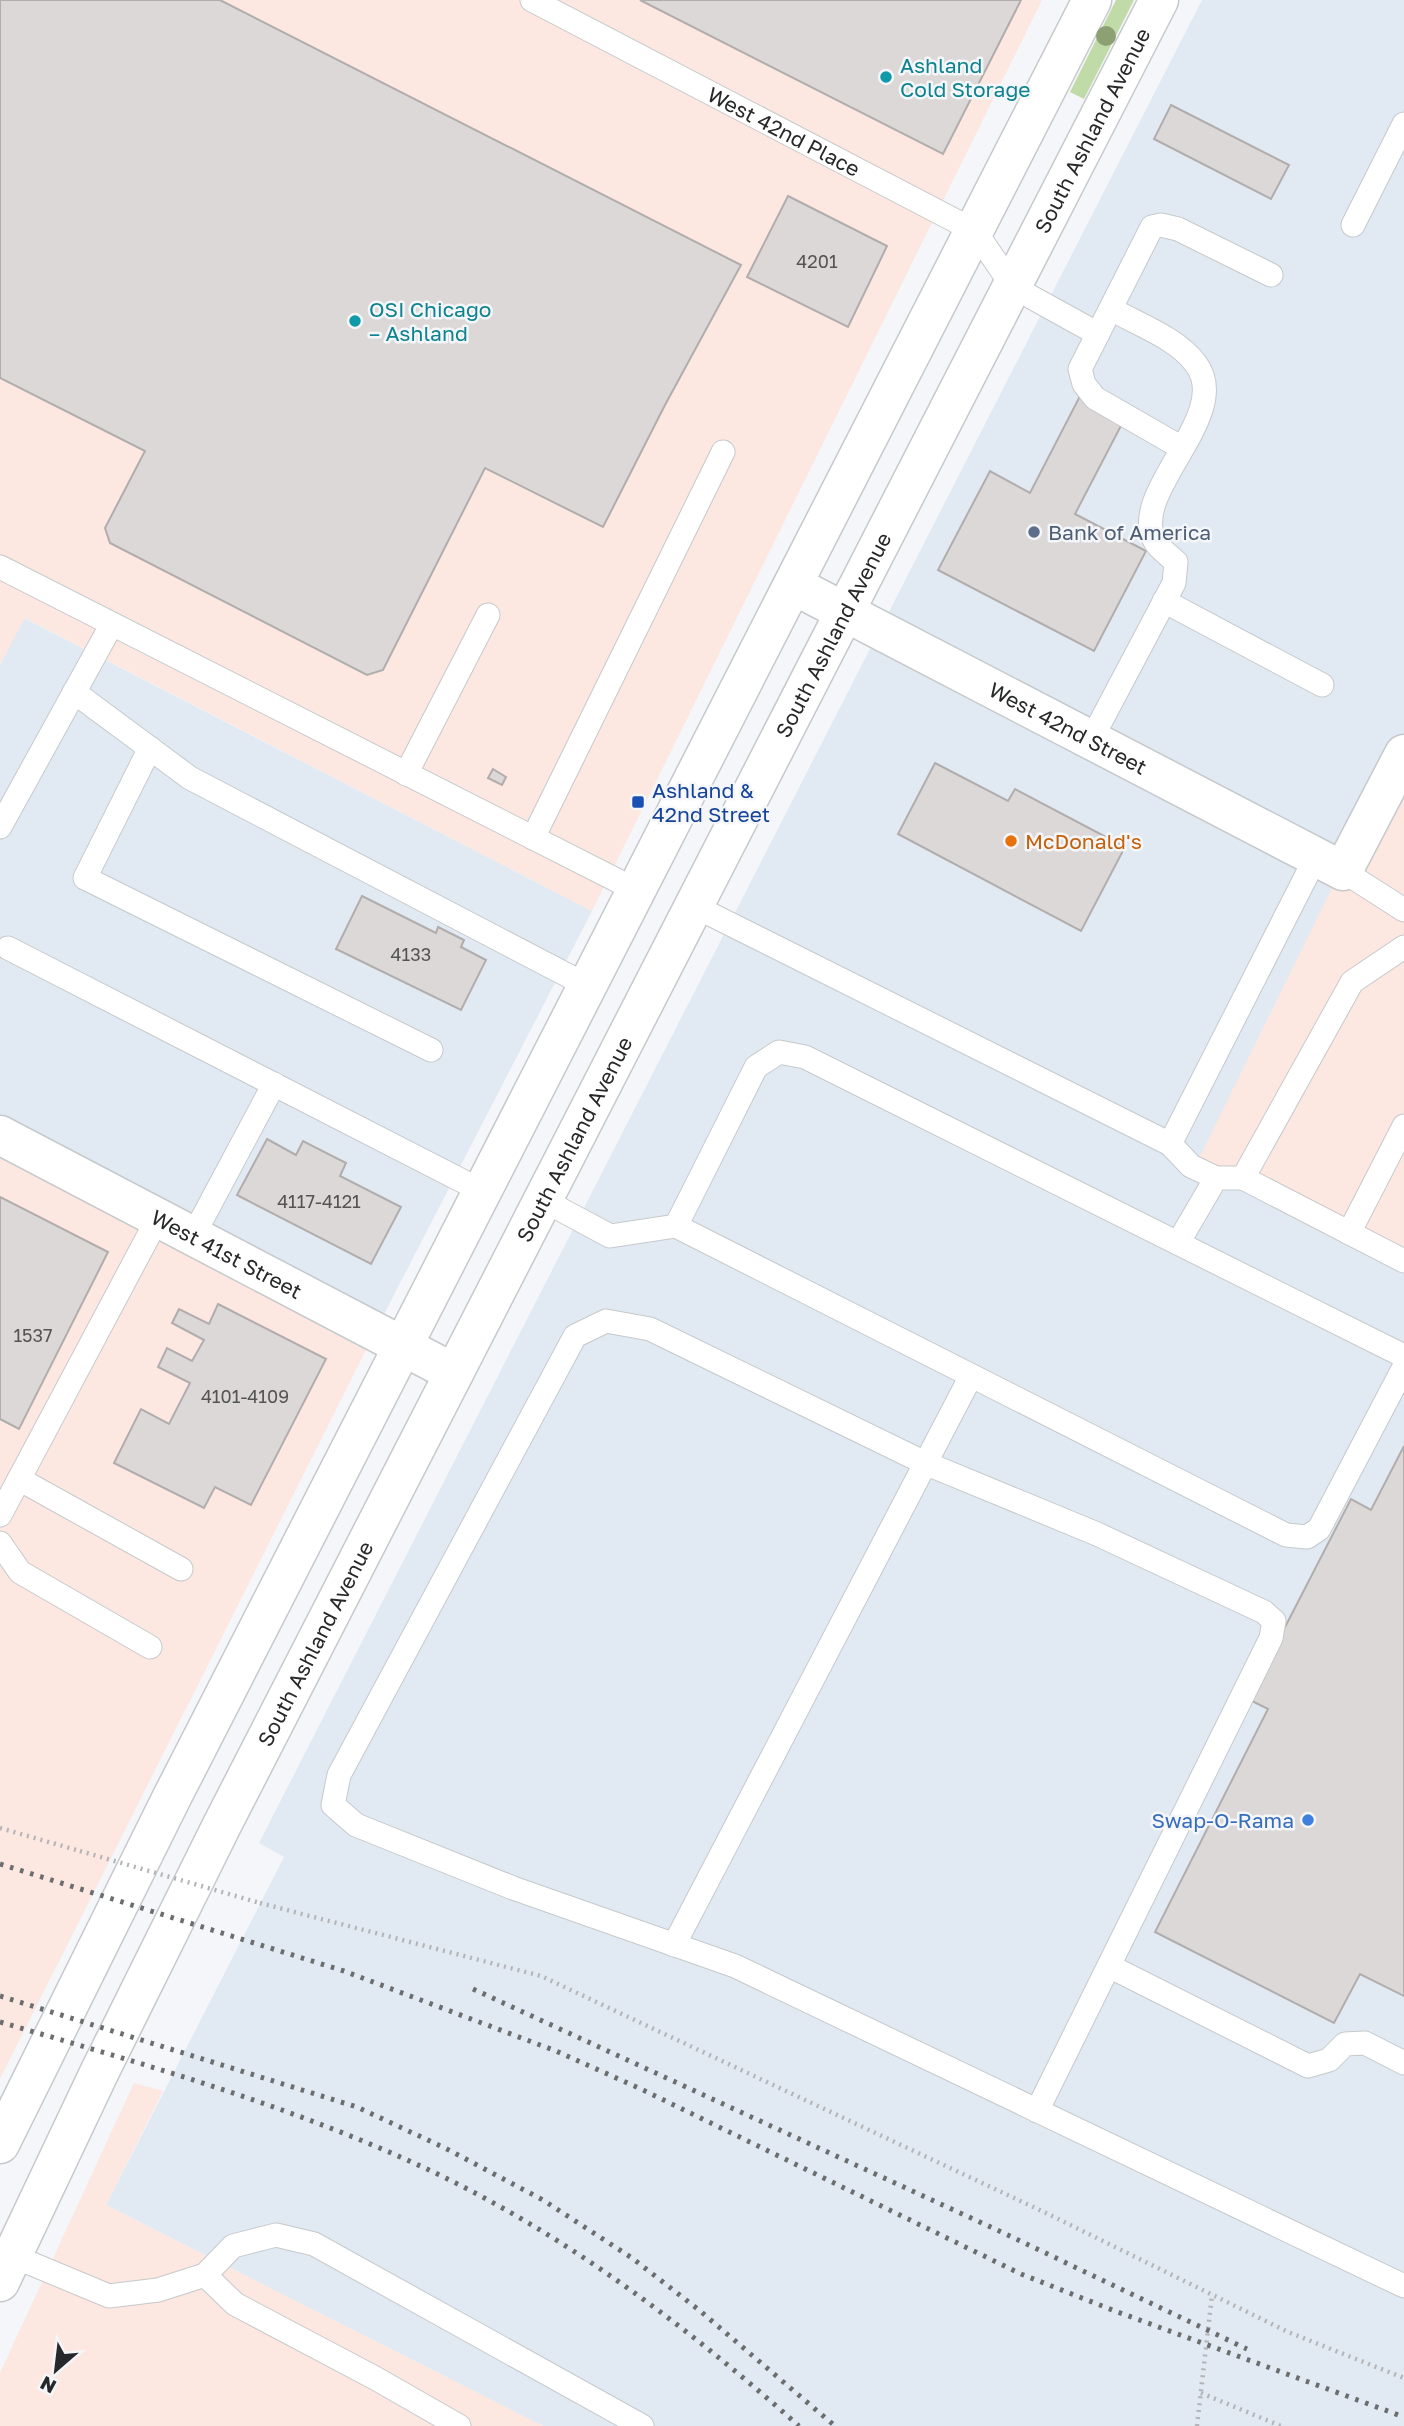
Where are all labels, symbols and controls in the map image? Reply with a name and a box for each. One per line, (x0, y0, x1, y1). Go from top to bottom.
street label: South Ashland Avenue (1029, 23, 1156, 237)
place label: Ashland Cold Storage (900, 52, 1031, 102)
marker: Ashland Cold Storage (878, 69, 894, 85)
street label: West 42nd Place (703, 81, 865, 182)
house number: 4201 (796, 250, 838, 272)
place label: OSI Chicago – Ashland (369, 296, 491, 346)
marker: OSI Chicago – Ashland (347, 313, 363, 329)
place label: Bank of America (1048, 519, 1211, 545)
marker: Bank of America (1026, 524, 1042, 540)
street label: South Ashland Avenue (770, 528, 897, 742)
street label: West 42nd Street (985, 676, 1151, 780)
place label: Ashland & 42nd Street (652, 777, 770, 827)
marker: Ashland & 42nd Street (630, 794, 646, 810)
place label: McDonald's (1025, 828, 1142, 854)
marker: McDonald's (1003, 833, 1019, 849)
house number: 4133 (391, 943, 431, 965)
street label: South Ashland Avenue (511, 1032, 638, 1246)
house number: 4117-4121 (277, 1190, 361, 1212)
street label: West 41st Street (147, 1204, 306, 1304)
house number: 1537 (13, 1324, 53, 1346)
house number: 4101-4109 (201, 1385, 289, 1407)
street label: South Ashland Avenue (252, 1537, 379, 1751)
place label: Swap-O-Rama (1152, 1807, 1294, 1833)
marker: Swap-O-Rama (1300, 1812, 1316, 1828)
north arrow (21, 2335, 91, 2405)
text: N (36, 2372, 60, 2399)

